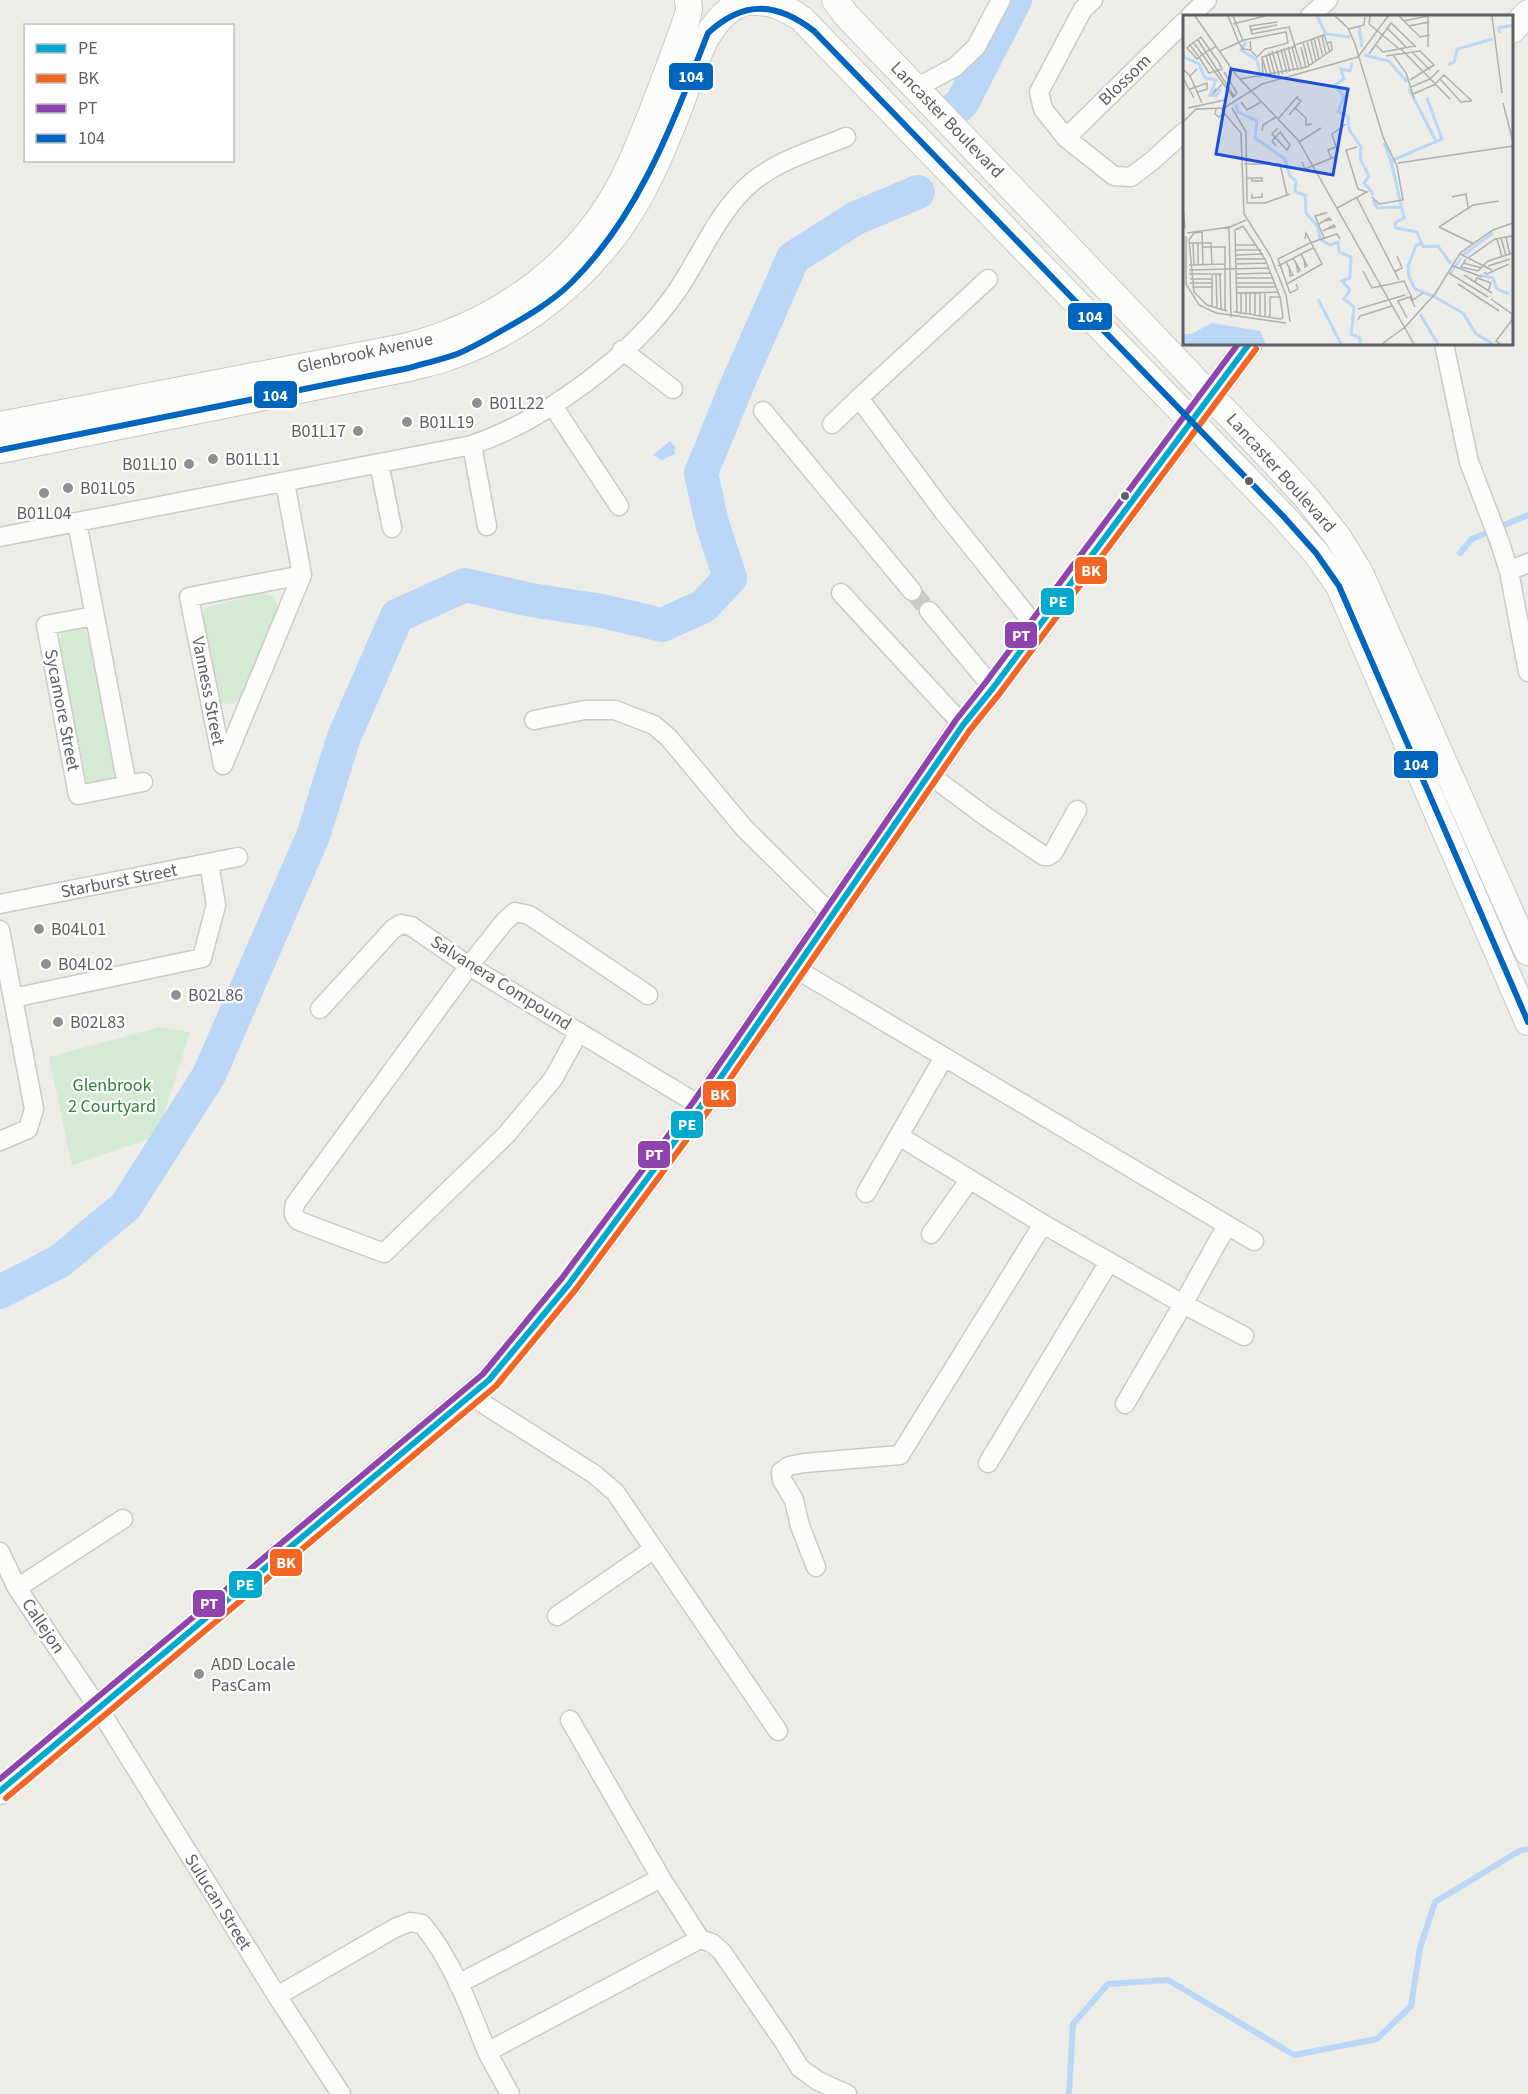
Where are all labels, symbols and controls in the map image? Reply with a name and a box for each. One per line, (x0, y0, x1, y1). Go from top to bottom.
inset map (1183, 15, 1513, 345)
legend (24, 24, 234, 162)
text: PE (78, 36, 98, 61)
street label: Blossom (1093, 49, 1157, 111)
street label: Lancaster Boulevard (885, 56, 1009, 184)
line badge: 104 (668, 62, 714, 91)
text: BK (78, 66, 100, 91)
text: 104 (678, 66, 704, 88)
text: PT (78, 96, 98, 121)
text: 104 (78, 126, 105, 151)
line badge: 104 (1067, 302, 1113, 331)
text: 104 (1077, 306, 1103, 328)
street label: Glenbrook Avenue (295, 326, 435, 380)
line badge: 104 (253, 380, 298, 409)
text: 104 (262, 385, 288, 407)
place label: B01L22 (489, 391, 544, 416)
marker: B01L22 (470, 396, 484, 410)
street label: Lancaster Boulevard (1220, 408, 1342, 538)
place label: B01L19 (419, 410, 474, 435)
marker: B01L19 (400, 415, 414, 429)
place label: B01L17 (291, 419, 346, 444)
marker: B01L17 (351, 424, 365, 438)
place label: B01L11 (225, 447, 280, 472)
place label: B01L10 (122, 452, 177, 477)
marker: B01L11 (206, 452, 220, 466)
marker: B01L10 (182, 457, 196, 471)
unlabelled marker (1243, 475, 1255, 487)
place label: B01L05 (80, 476, 135, 501)
marker: B01L05 (61, 481, 75, 495)
marker: B01L04 (37, 486, 51, 500)
unlabelled marker (1119, 490, 1131, 502)
place label: B01L04 (16, 501, 72, 526)
line badge: BK (1074, 556, 1108, 585)
text: BK (1081, 560, 1101, 582)
line badge: PE (1040, 587, 1075, 616)
text: PE (1049, 591, 1067, 613)
line badge: PT (1004, 621, 1038, 649)
text: PT (1012, 625, 1030, 647)
street label: Vanness Street (185, 634, 231, 748)
street label: Sycamore Street (38, 647, 86, 773)
line badge: 104 (1393, 750, 1439, 779)
text: 104 (1403, 754, 1429, 776)
street label: Starburst Street (59, 857, 179, 905)
place label: B04L01 (51, 917, 106, 942)
marker: B04L01 (32, 922, 46, 936)
street label: Salvanera Compound (426, 929, 576, 1037)
place label: B04L02 (58, 952, 113, 977)
marker: B04L02 (39, 957, 53, 971)
place label: B02L86 (188, 983, 243, 1008)
marker: B02L86 (169, 988, 183, 1002)
place label: B02L83 (70, 1010, 125, 1035)
marker: B02L83 (51, 1015, 65, 1029)
park label: Glenbrook 2 Courtyard (68, 1073, 156, 1119)
line badge: BK (702, 1080, 737, 1108)
text: BK (710, 1084, 730, 1106)
line badge: PE (670, 1110, 704, 1139)
text: PE (678, 1114, 696, 1136)
line badge: PT (637, 1140, 671, 1169)
text: PT (645, 1144, 663, 1166)
line badge: BK (269, 1548, 303, 1577)
text: BK (276, 1552, 296, 1574)
line badge: PE (228, 1570, 263, 1599)
text: PE (236, 1574, 254, 1596)
line badge: PT (192, 1589, 226, 1618)
text: PT (200, 1593, 218, 1615)
street label: Callejon (15, 1594, 71, 1658)
place label: ADD Locale PasCam (211, 1652, 295, 1698)
marker: ADD Locale PasCam (192, 1667, 206, 1681)
street label: Sulucan Street (178, 1849, 258, 1955)

